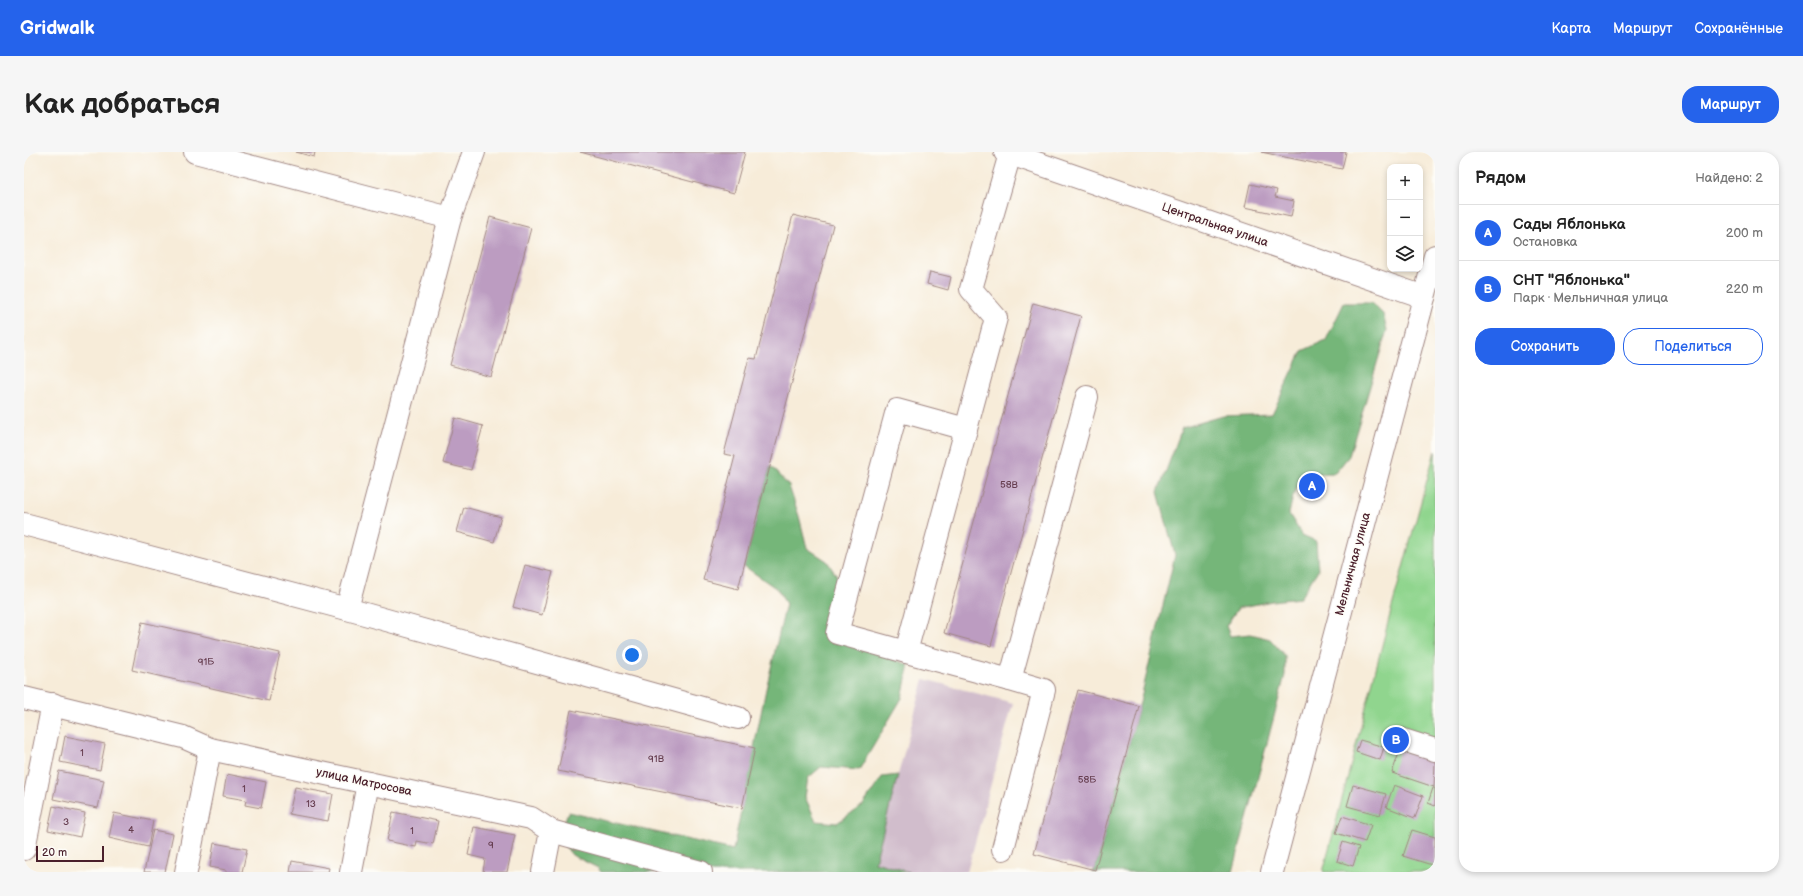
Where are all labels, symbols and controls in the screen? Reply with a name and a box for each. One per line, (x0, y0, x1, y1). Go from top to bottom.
text: Gridwalk (20, 17, 95, 40)
text: Карта (1552, 20, 1591, 37)
text: Маршрут (1613, 20, 1673, 37)
text: Сохранённые (1695, 20, 1783, 37)
button: Маршрут (1682, 86, 1779, 123)
text: Как добраться (24, 88, 221, 121)
map controls (1387, 164, 1423, 272)
button: + (1387, 164, 1423, 200)
text: Рядом (1475, 168, 1526, 188)
text: Найдено: 2 (1695, 170, 1763, 186)
street label: Центральная улица (1160, 200, 1270, 250)
button: − (1387, 200, 1423, 236)
text: Сады Яблонька (1513, 215, 1625, 234)
text: A (1484, 225, 1492, 241)
text: 200 m (1726, 225, 1763, 241)
text: Остановка (1513, 234, 1578, 250)
button: layers (1387, 236, 1423, 272)
text: СНТ "Яблонька" (1513, 271, 1630, 290)
text: B (1483, 281, 1493, 297)
text: 220 m (1726, 281, 1763, 297)
text: Парк · Мельничная улица (1513, 290, 1668, 306)
button: Сохранить (1475, 328, 1615, 365)
button: Поделиться (1623, 328, 1763, 365)
pin: A (1299, 471, 1325, 501)
house number: 58В (1000, 479, 1019, 491)
street label: Мельничная улица (1332, 511, 1374, 617)
your location (622, 645, 642, 665)
house number: 91Б (198, 656, 214, 668)
pin: B (1383, 725, 1409, 755)
house number: 1 (80, 747, 84, 759)
house number: 91В (648, 753, 665, 765)
street label: улица Матросова (315, 765, 413, 799)
house number: 58Б (1078, 774, 1096, 786)
house number: 1 (242, 783, 246, 795)
house number: 13 (306, 798, 316, 810)
house number: 3 (63, 816, 69, 828)
house number: 4 (128, 824, 134, 836)
house number: 1 (410, 825, 414, 837)
house number: 9 (488, 839, 494, 851)
scale bar (36, 844, 104, 863)
text: 20 m (42, 846, 67, 859)

